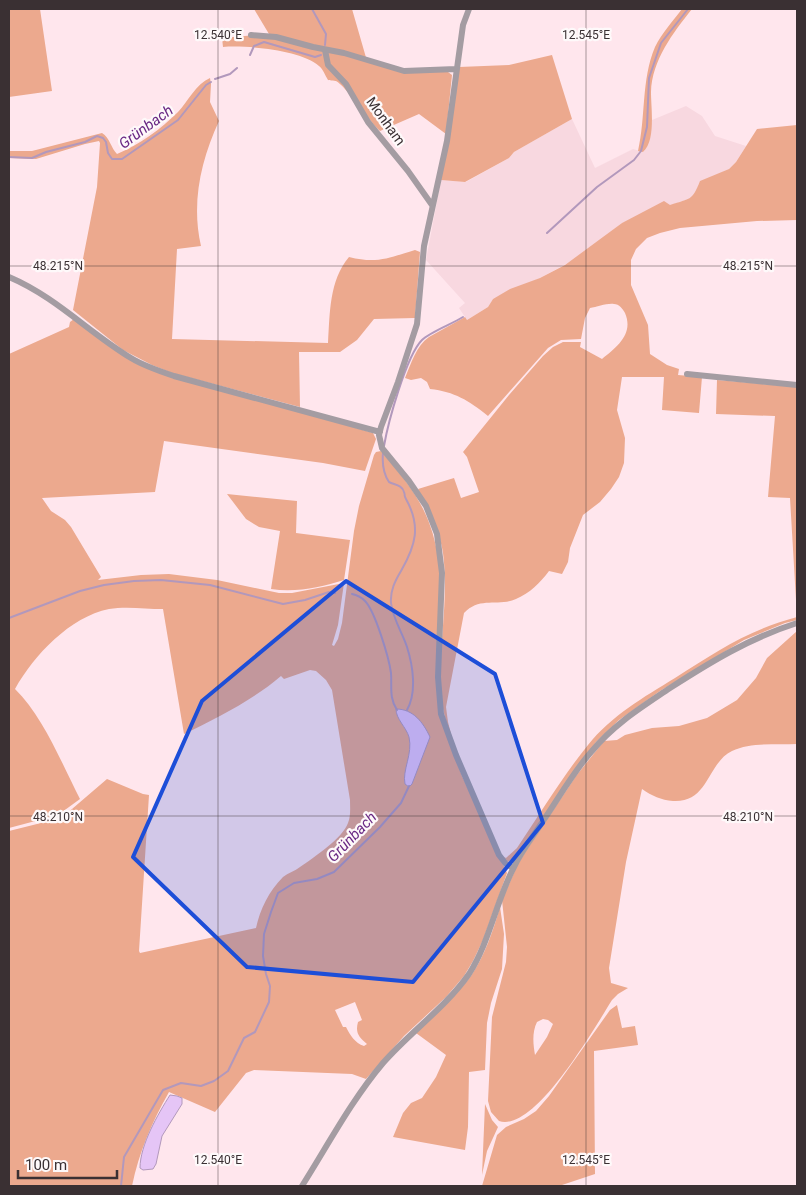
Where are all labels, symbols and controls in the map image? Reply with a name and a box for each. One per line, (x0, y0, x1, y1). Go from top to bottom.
text: 12.540°E (194, 28, 242, 42)
text: 12.545°E (562, 28, 610, 42)
street label: Monham (363, 94, 409, 148)
water label: Grünbach (115, 101, 177, 153)
text: 48.215°N (33, 259, 83, 273)
text: 48.215°N (723, 259, 773, 273)
water label: Grünbach (324, 808, 380, 866)
text: 48.210°N (33, 810, 83, 824)
text: 48.210°N (723, 810, 773, 824)
scale bar (18, 1148, 116, 1180)
text: 12.540°E (194, 1153, 242, 1167)
text: 12.545°E (562, 1153, 610, 1167)
text: 100 m (25, 1156, 67, 1174)

